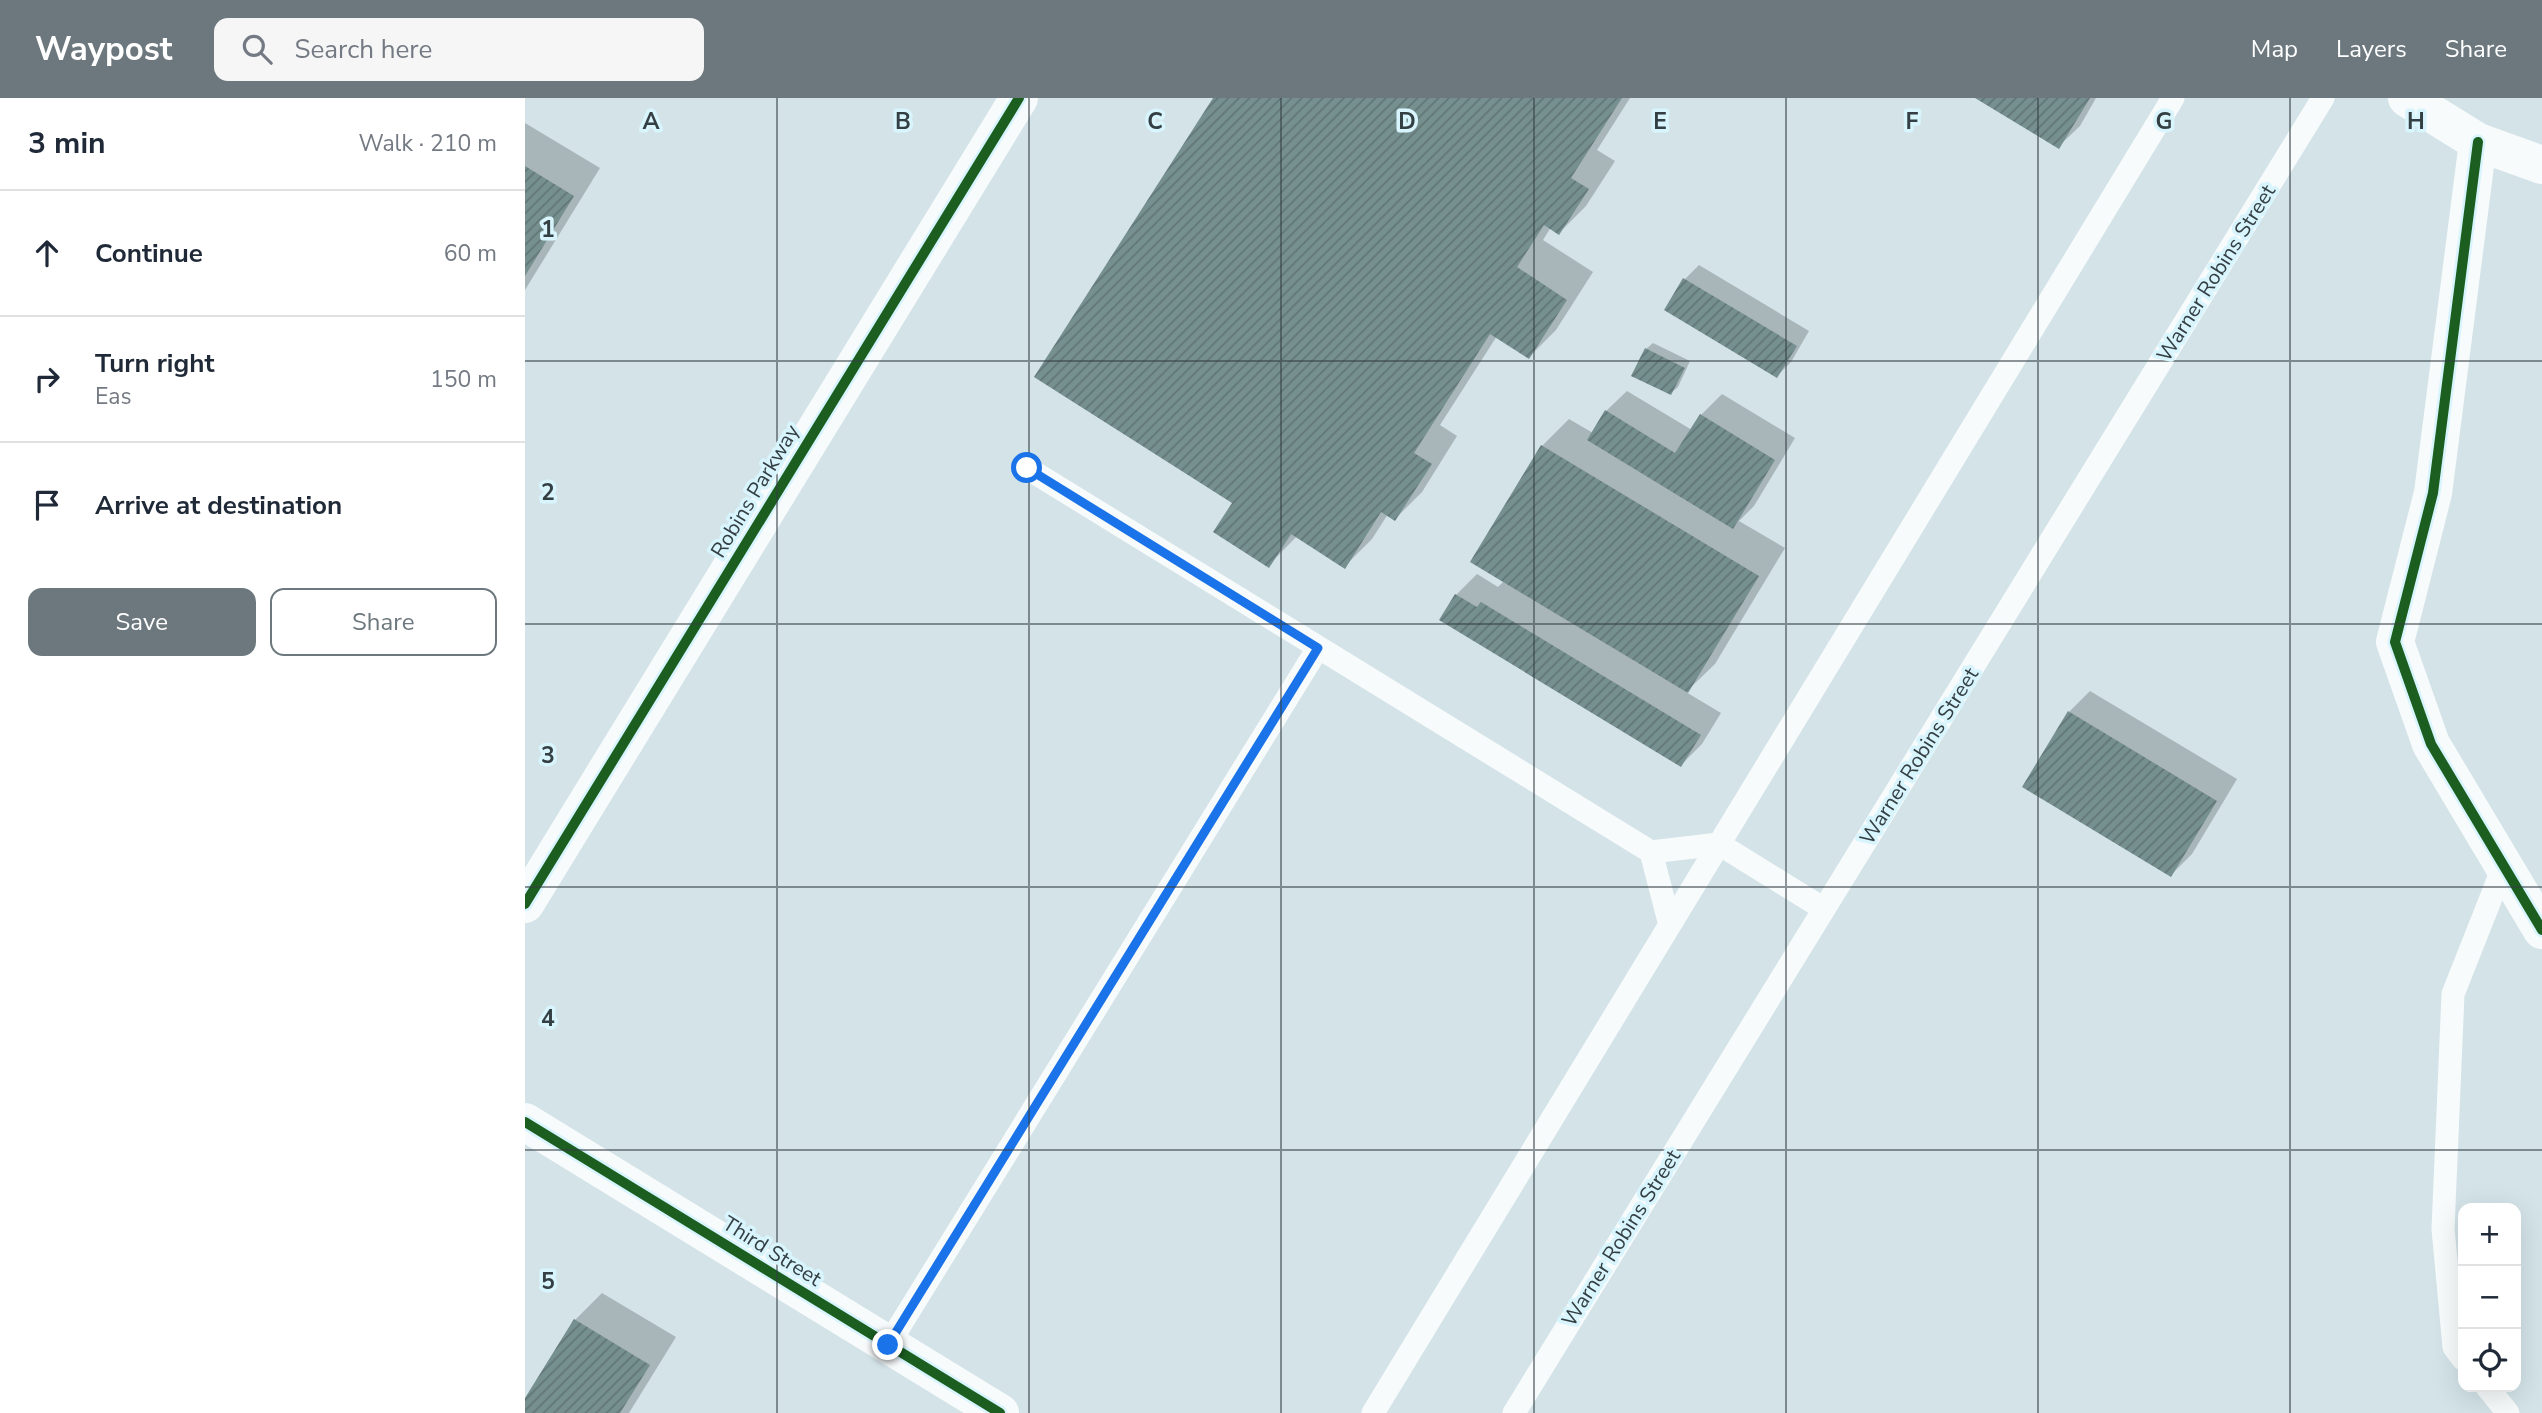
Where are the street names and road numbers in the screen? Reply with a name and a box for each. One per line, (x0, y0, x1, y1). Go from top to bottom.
street label: Warner Robins Street (2150, 179, 2282, 367)
street label: Robins Parkway (704, 419, 806, 563)
street label: Warner Robins Street (1853, 662, 1985, 850)
street label: Warner Robins Street (1555, 1144, 1687, 1332)
street label: Third Street (717, 1210, 827, 1293)

